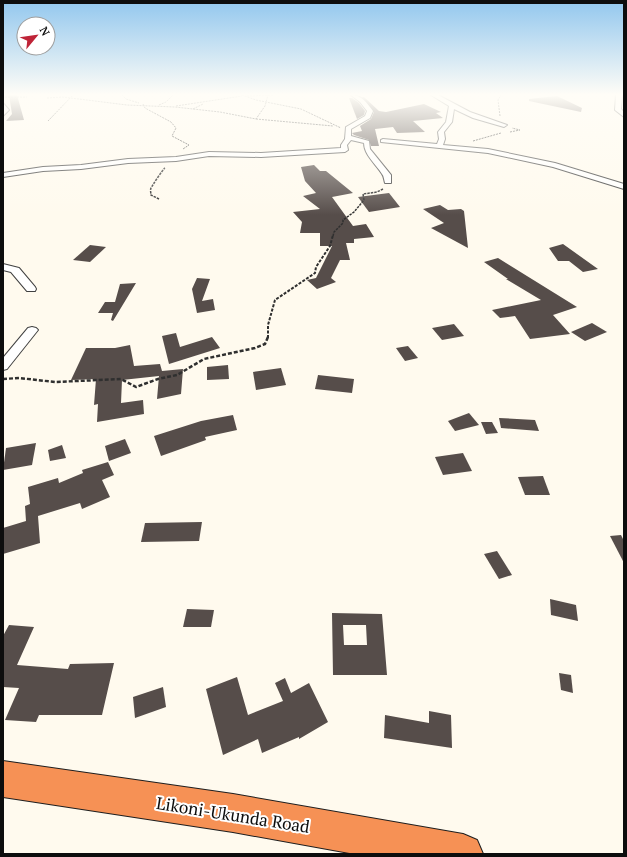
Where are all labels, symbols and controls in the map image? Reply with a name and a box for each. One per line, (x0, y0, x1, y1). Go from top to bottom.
north arrow (16, 16, 56, 56)
text: N (37, 24, 53, 39)
street label: Likoni-Ukunda Road (155, 791, 312, 838)

